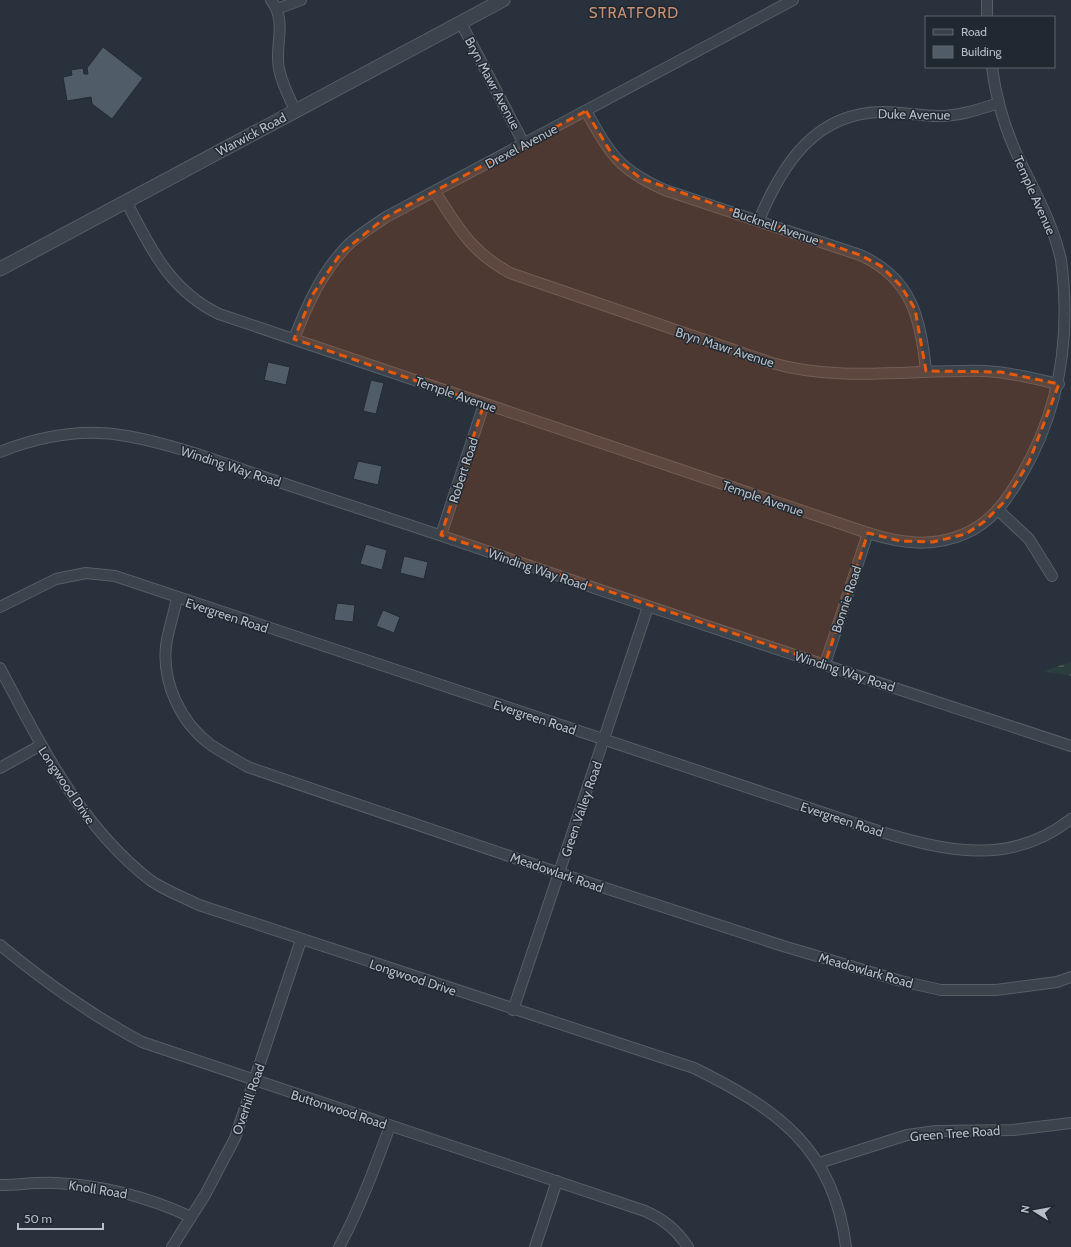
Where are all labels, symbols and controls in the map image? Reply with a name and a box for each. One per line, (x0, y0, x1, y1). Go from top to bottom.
district label: STRATFORD (589, 4, 679, 22)
legend (925, 16, 1055, 68)
text: Road (961, 24, 987, 39)
street label: Bryn Mawr Avenue (462, 34, 524, 132)
text: Building (961, 44, 1003, 59)
street label: Duke Avenue (878, 105, 951, 123)
street label: Warwick Road (213, 109, 289, 159)
street label: Drexel Avenue (482, 120, 560, 172)
street label: Temple Avenue (1010, 153, 1060, 237)
street label: Bucknell Avenue (731, 204, 822, 248)
street label: Bryn Mawr Avenue (674, 324, 777, 371)
street label: Temple Avenue (413, 373, 499, 416)
street label: Robert Road (445, 435, 481, 505)
street label: Winding Way Road (179, 442, 283, 490)
street label: Temple Avenue (720, 477, 806, 520)
street label: Winding Way Road (486, 544, 590, 594)
street label: Bonnie Road (828, 563, 864, 635)
street label: Evergreen Road (184, 594, 270, 636)
street label: Winding Way Road (793, 647, 897, 695)
street label: Evergreen Road (492, 696, 578, 738)
street label: Longwood Drive (35, 743, 99, 827)
street label: Green Valley Road (557, 759, 605, 859)
street label: Evergreen Road (799, 798, 885, 840)
street label: Meadowlark Road (508, 849, 606, 895)
street label: Meadowlark Road (817, 949, 915, 991)
street label: Longwood Drive (368, 955, 459, 999)
street label: Overhill Road (228, 1061, 268, 1137)
street label: Buttonwood Road (289, 1086, 389, 1132)
street label: Green Tree Road (909, 1122, 1001, 1144)
street label: Knoll Road (68, 1176, 128, 1202)
north arrow (1015, 1191, 1055, 1231)
text: N (1018, 1204, 1033, 1214)
scale bar (18, 1205, 103, 1231)
text: 50 m (24, 1211, 52, 1226)

